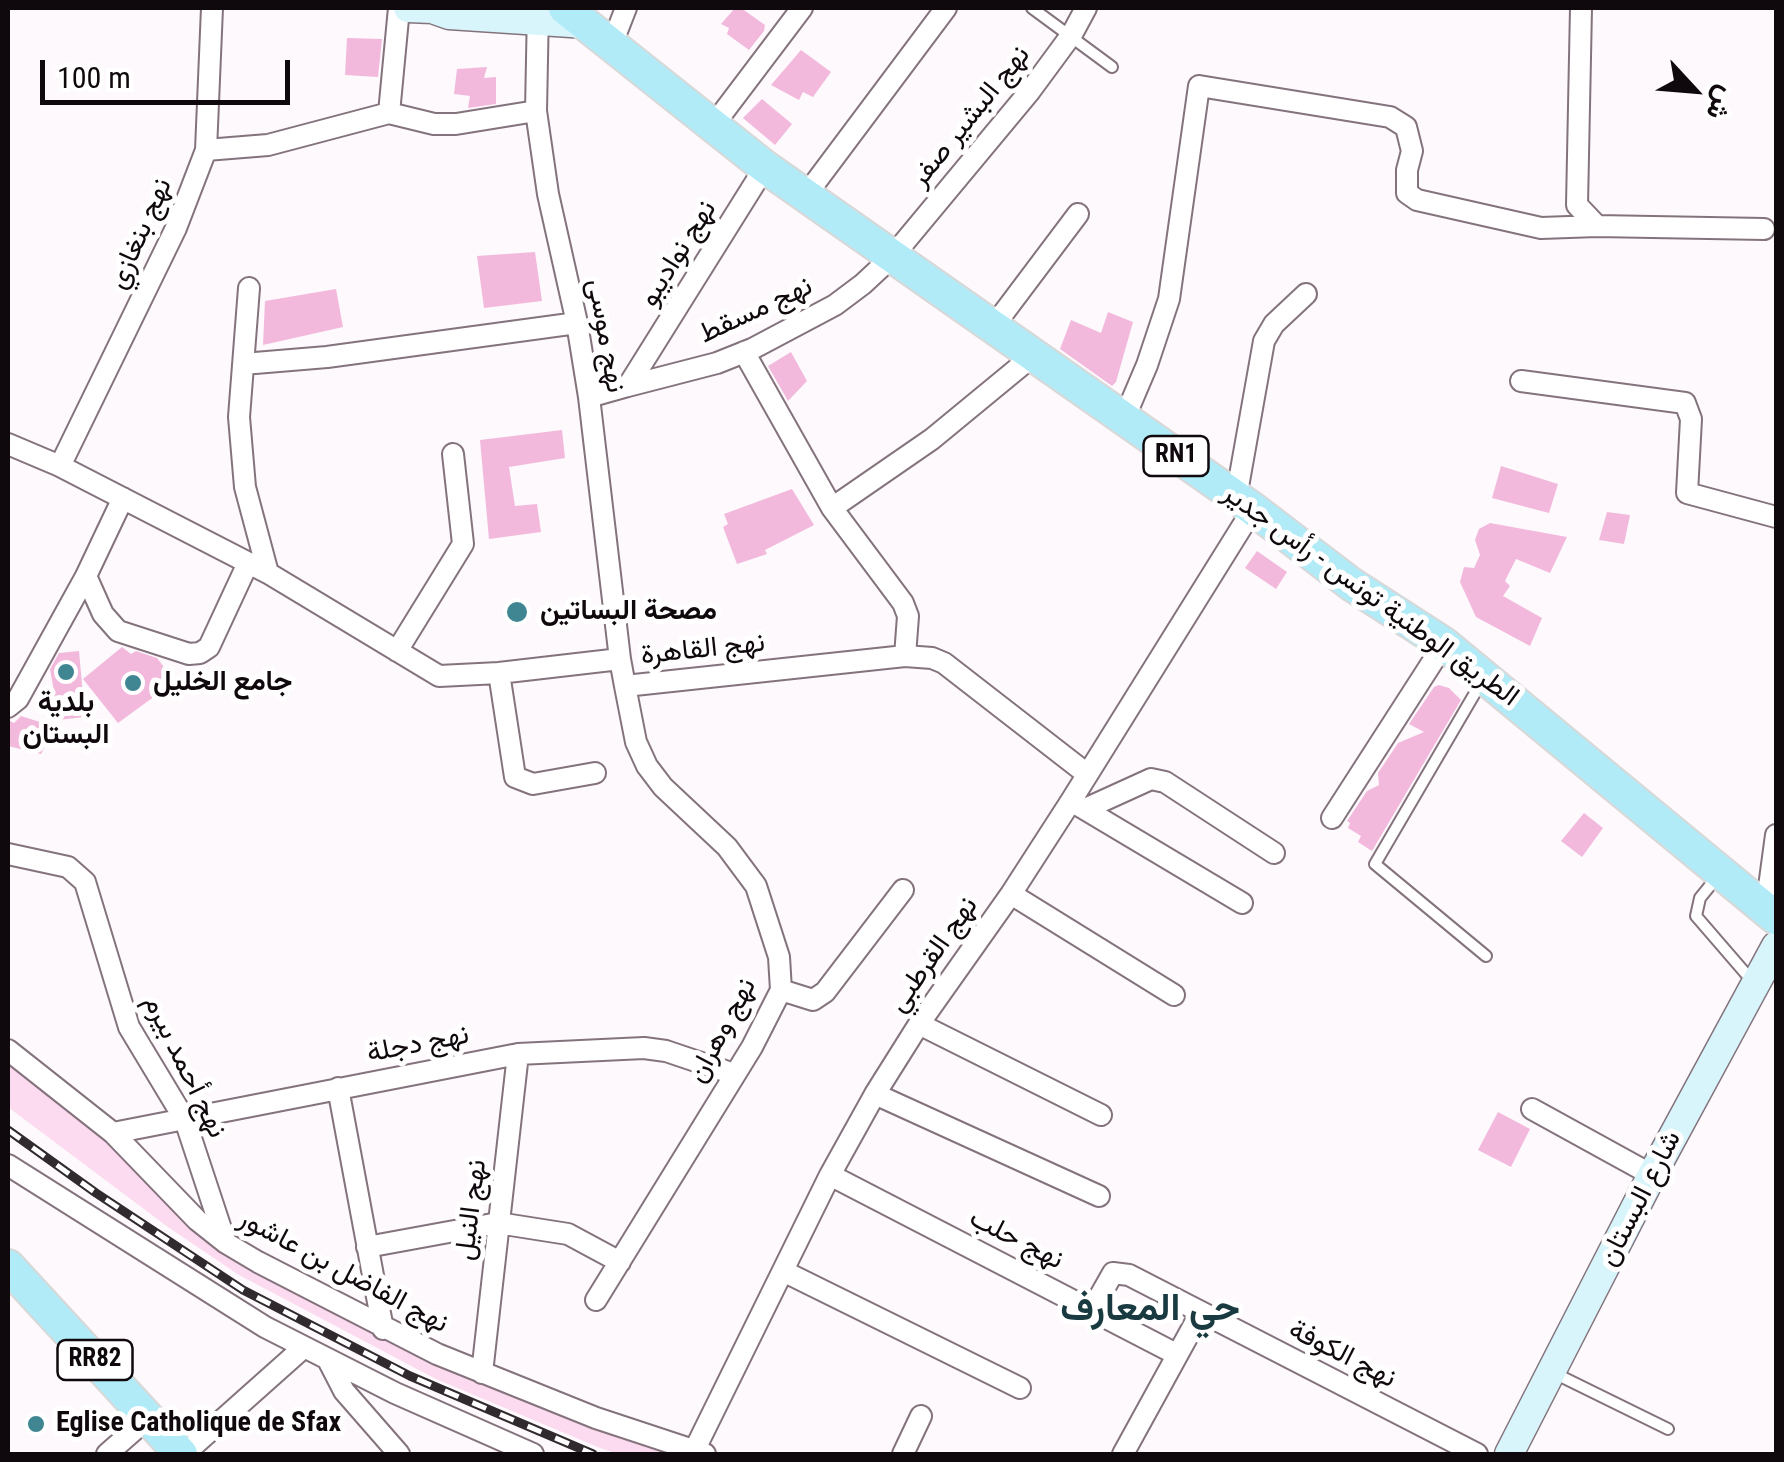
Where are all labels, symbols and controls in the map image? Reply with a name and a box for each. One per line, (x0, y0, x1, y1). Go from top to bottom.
scale bar (45, 40, 295, 102)
street label: نهج البشير صفر (904, 40, 1038, 194)
north arrow (1644, 40, 1744, 140)
text: 100 m (57, 60, 131, 95)
text: ش (1699, 81, 1744, 126)
street label: نهج بنغازي (102, 173, 180, 295)
street label: نهج نواديبو (633, 195, 725, 313)
street label: نهج مسقط (694, 270, 818, 352)
street label: نهج موسى (578, 276, 632, 396)
road number: RN1 (1144, 436, 1208, 476)
street label: الطريق الوطنية تونس - رأس جدير (1215, 477, 1525, 715)
place label: مصحة البساتين (540, 595, 717, 629)
marker: مصحة البساتين (504, 599, 530, 625)
street label: نهج القاهرة (639, 627, 767, 673)
marker: بلدية البستان (55, 661, 77, 683)
place label: جامع الخليل (153, 666, 292, 700)
marker: جامع الخليل (122, 672, 144, 694)
place label: بلدية البستان (23, 687, 109, 753)
street label: نهج القرطبي (882, 891, 986, 1019)
street label: نهج وهران (681, 973, 765, 1089)
street label: نهج أحمد بيرم (135, 990, 233, 1144)
street label: نهج دجلة (364, 1019, 472, 1071)
street label: شارع البستان (1593, 1126, 1689, 1272)
street label: نهج النيل (449, 1158, 495, 1262)
street label: نهج الفاضل بن عاشور (232, 1202, 454, 1342)
street label: نهج حلب (963, 1202, 1069, 1278)
district label: حي المعارف (1060, 1287, 1240, 1333)
street label: نهج الكوفة (1283, 1314, 1401, 1396)
road number: RR82 (58, 1340, 132, 1380)
place label: Eglise Catholique de Sfax (56, 1407, 341, 1441)
marker: Eglise Catholique de Sfax (25, 1413, 47, 1435)

